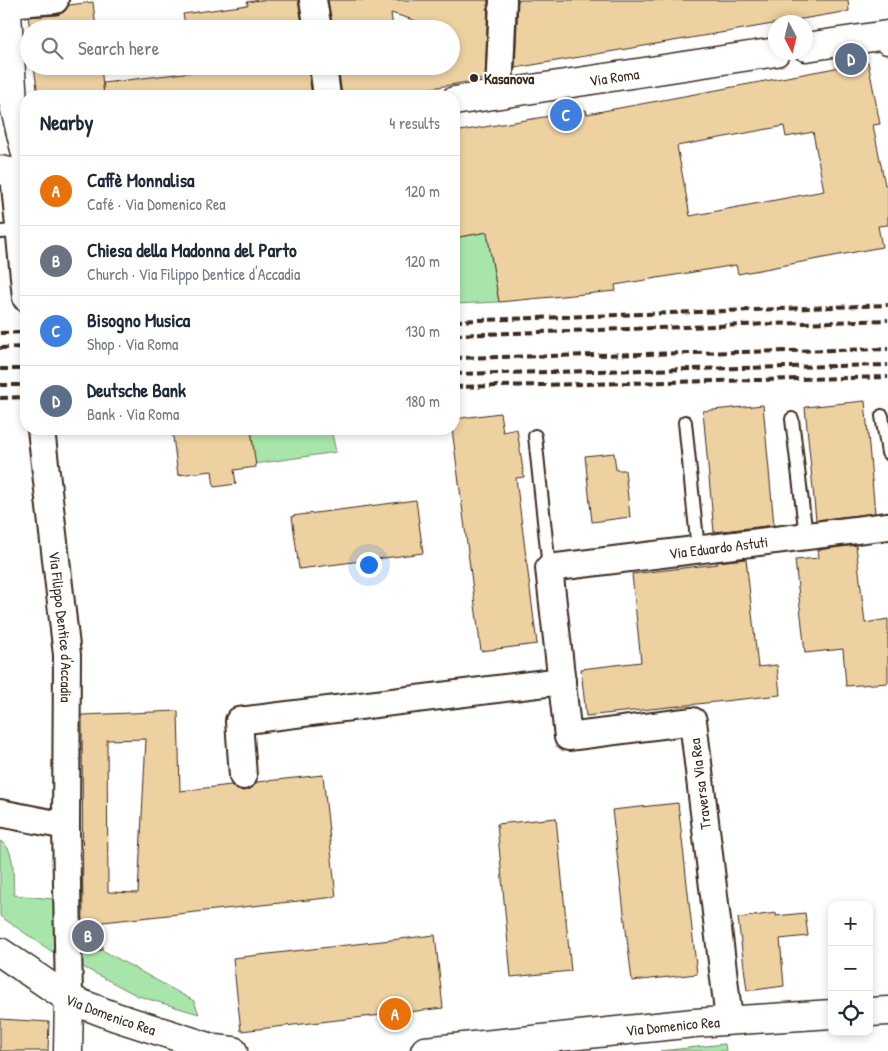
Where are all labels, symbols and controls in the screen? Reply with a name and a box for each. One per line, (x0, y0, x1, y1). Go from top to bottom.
north arrow (768, 15, 813, 60)
search box (20, 20, 460, 75)
icon: search (38, 34, 66, 62)
text: Search here (78, 35, 159, 61)
pin: D (835, 40, 867, 78)
street label: Via Roma (588, 62, 641, 91)
place label: Kasanova (484, 68, 534, 89)
marker: Kasanova (468, 72, 480, 84)
pin: C (550, 96, 582, 134)
text: Nearby (40, 108, 93, 137)
text: 4 results (389, 112, 440, 134)
text: Caffè Monnalisa (87, 167, 194, 193)
text: A (52, 180, 60, 202)
text: 120 m (405, 180, 440, 202)
text: Café · Via Domenico Rea (87, 193, 226, 215)
text: Chiesa della Madonna del Parto (87, 237, 297, 263)
text: B (52, 250, 60, 272)
text: 120 m (405, 250, 440, 272)
text: Church · Via Filippo Dentice d'Accadia (87, 263, 300, 285)
text: Bisogno Musica (87, 307, 190, 333)
text: C (52, 320, 60, 342)
text: 130 m (405, 320, 440, 342)
text: Shop · Via Roma (87, 333, 178, 355)
text: Deutsche Bank (87, 377, 186, 403)
text: D (52, 390, 60, 412)
text: 180 m (406, 390, 440, 412)
text: Bank · Via Roma (87, 403, 179, 425)
street label: Via Eduardo Astuti (668, 530, 769, 564)
street label: Via Filippo Dentice d'Accadia (45, 550, 78, 703)
your location (356, 552, 382, 578)
street label: Traversa Via Rea (684, 737, 716, 831)
map controls (828, 901, 873, 1036)
button: + (828, 901, 873, 946)
pin: B (72, 917, 104, 955)
button: − (828, 946, 873, 991)
street label: Via Domenico Rea (63, 988, 159, 1040)
button: locate (828, 991, 873, 1036)
pin: A (379, 995, 411, 1033)
street label: Via Domenico Rea (624, 1011, 721, 1041)

